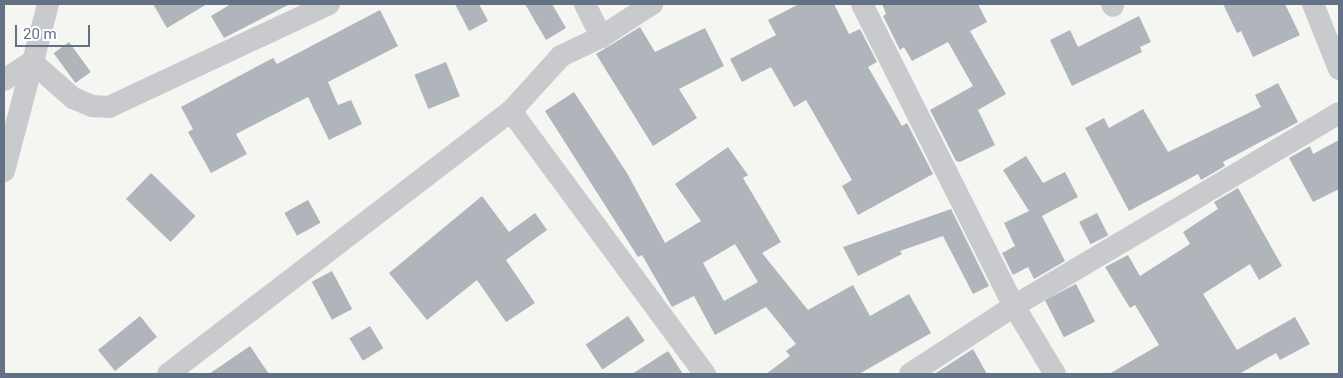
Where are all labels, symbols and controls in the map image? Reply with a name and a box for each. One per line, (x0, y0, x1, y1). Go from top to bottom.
scale bar (18, 15, 92, 47)
text: 20 m (23, 25, 57, 43)

